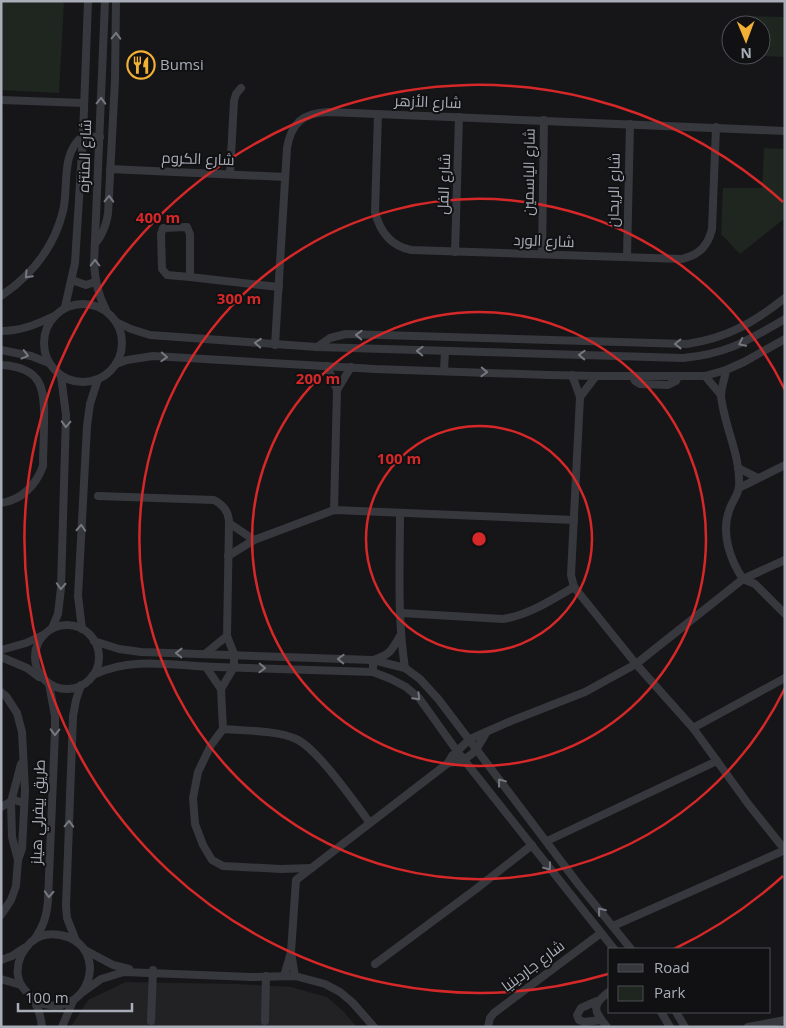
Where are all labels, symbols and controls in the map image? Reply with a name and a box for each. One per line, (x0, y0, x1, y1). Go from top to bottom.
north arrow (721, 15, 771, 65)
one-way arrow (111, 32, 121, 40)
text: N (740, 44, 752, 63)
restaurant icon: Bumsi (126, 50, 156, 80)
place label: Bumsi (160, 54, 204, 74)
street label: شارع الأزهر (393, 90, 462, 114)
one-way arrow (96, 97, 107, 105)
street label: شارع المنتزه (73, 119, 97, 193)
street label: شارع الياسمين (517, 128, 541, 216)
street label: شارع الكروم (161, 147, 235, 171)
street label: شارع الفل (432, 153, 456, 215)
street label: شارع الريحان (602, 153, 626, 227)
one-way arrow (104, 195, 114, 202)
text: 400 m (136, 207, 180, 227)
street label: شارع الورد (513, 229, 575, 253)
one-way arrow (90, 259, 100, 267)
one-way arrow (25, 269, 34, 278)
text: 300 m (217, 288, 261, 308)
one-way arrow (354, 330, 362, 340)
one-way arrow (738, 337, 747, 347)
one-way arrow (253, 338, 261, 349)
one-way arrow (674, 339, 682, 349)
one-way arrow (416, 345, 424, 356)
one-way arrow (21, 349, 30, 360)
one-way arrow (578, 350, 586, 360)
one-way arrow (160, 351, 168, 362)
one-way arrow (480, 367, 488, 378)
text: 200 m (296, 368, 340, 388)
one-way arrow (61, 420, 71, 428)
text: 100 m (377, 448, 421, 468)
one-way arrow (76, 524, 87, 532)
centre of rings (470, 530, 488, 548)
one-way arrow (56, 583, 67, 591)
one-way arrow (174, 648, 182, 658)
one-way arrow (337, 654, 344, 664)
one-way arrow (258, 663, 266, 673)
one-way arrow (411, 691, 420, 700)
one-way arrow (50, 728, 60, 736)
street label: طريق بيفرلي هيلز (25, 759, 52, 866)
one-way arrow (499, 779, 507, 788)
one-way arrow (64, 820, 75, 828)
one-way arrow (543, 861, 551, 870)
one-way arrow (43, 890, 54, 898)
one-way arrow (598, 908, 606, 917)
street label: شارع جاردينيا (497, 935, 569, 997)
legend (608, 948, 771, 1013)
text: Road (654, 957, 690, 977)
scale bar (18, 980, 131, 1012)
text: Park (654, 982, 685, 1002)
text: 100 m (25, 987, 69, 1007)

